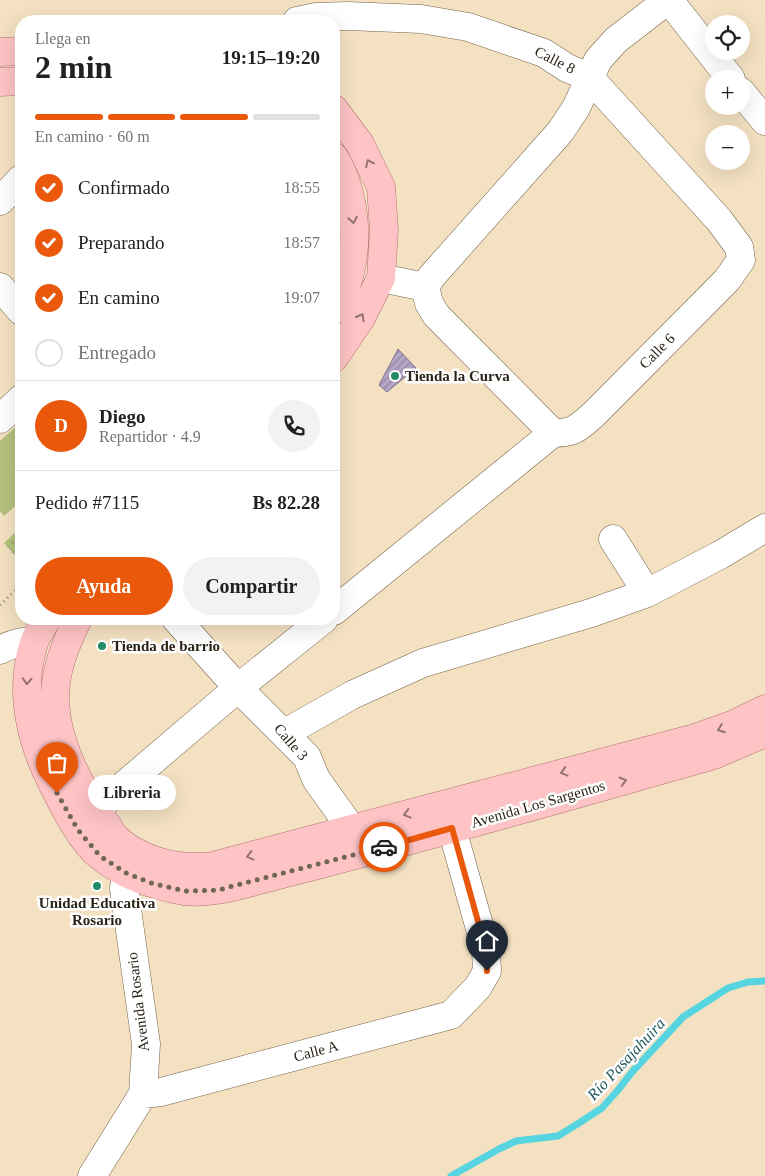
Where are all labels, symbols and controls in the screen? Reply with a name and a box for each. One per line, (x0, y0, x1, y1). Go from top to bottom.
map controls (705, 15, 750, 170)
button: locate (705, 15, 750, 60)
text: Llega en (35, 30, 91, 47)
street label: Calle 8 (532, 43, 578, 77)
text: 19:15–19:20 (222, 47, 320, 68)
text: 2 min (35, 49, 112, 85)
button: + (705, 70, 750, 115)
button: − (705, 125, 750, 170)
text: En camino · 60 m (35, 128, 150, 145)
one-way arrow (365, 159, 376, 168)
icon: check (35, 174, 63, 202)
text: Confirmado (78, 177, 170, 198)
text: 18:55 (284, 179, 320, 196)
one-way arrow (348, 215, 358, 224)
icon: check (35, 229, 63, 257)
text: Preparando (78, 232, 165, 253)
text: 18:57 (284, 234, 320, 251)
icon: check (35, 284, 63, 312)
text: En camino (78, 287, 160, 308)
text: 19:07 (284, 289, 320, 306)
one-way arrow (355, 314, 365, 323)
street label: Calle 6 (636, 330, 678, 372)
text: Entregado (78, 342, 156, 363)
place label: Tienda la Curva (405, 368, 510, 384)
marker: Tienda la Curva (389, 370, 401, 382)
button: phone (268, 400, 320, 452)
text: Diego (99, 406, 145, 427)
text: D (54, 415, 68, 436)
text: Repartidor · 4.9 (99, 428, 201, 445)
text: Pedido #7115 (35, 492, 139, 513)
text: Bs 82.28 (252, 492, 320, 513)
button: Ayuda (35, 557, 173, 615)
button: Compartir (183, 557, 320, 615)
place label: Tienda de barrio (112, 638, 220, 654)
marker: Tienda de barrio (96, 640, 108, 652)
one-way arrow (22, 677, 33, 685)
street label: Calle 3 (271, 721, 311, 763)
one-way arrow (717, 723, 725, 733)
pin (36, 742, 78, 793)
icon: bag (43, 749, 71, 777)
one-way arrow (561, 767, 569, 777)
callout: Libreria (87, 776, 174, 810)
one-way arrow (619, 776, 627, 786)
street label: Avenida Los Sargentos (469, 777, 607, 831)
text: Libreria (103, 784, 161, 801)
one-way arrow (403, 808, 412, 818)
courier (359, 822, 409, 872)
icon: car (370, 833, 398, 861)
one-way arrow (246, 850, 255, 860)
marker: Unidad Educativa Rosario (91, 880, 103, 892)
place label: Unidad Educativa Rosario (39, 895, 156, 928)
pin (466, 920, 508, 971)
icon: home (473, 927, 501, 955)
street label: Avenida Rosario (124, 951, 152, 1053)
water label: Río Pasajahuira (583, 1015, 669, 1105)
street label: Calle A (292, 1037, 340, 1065)

